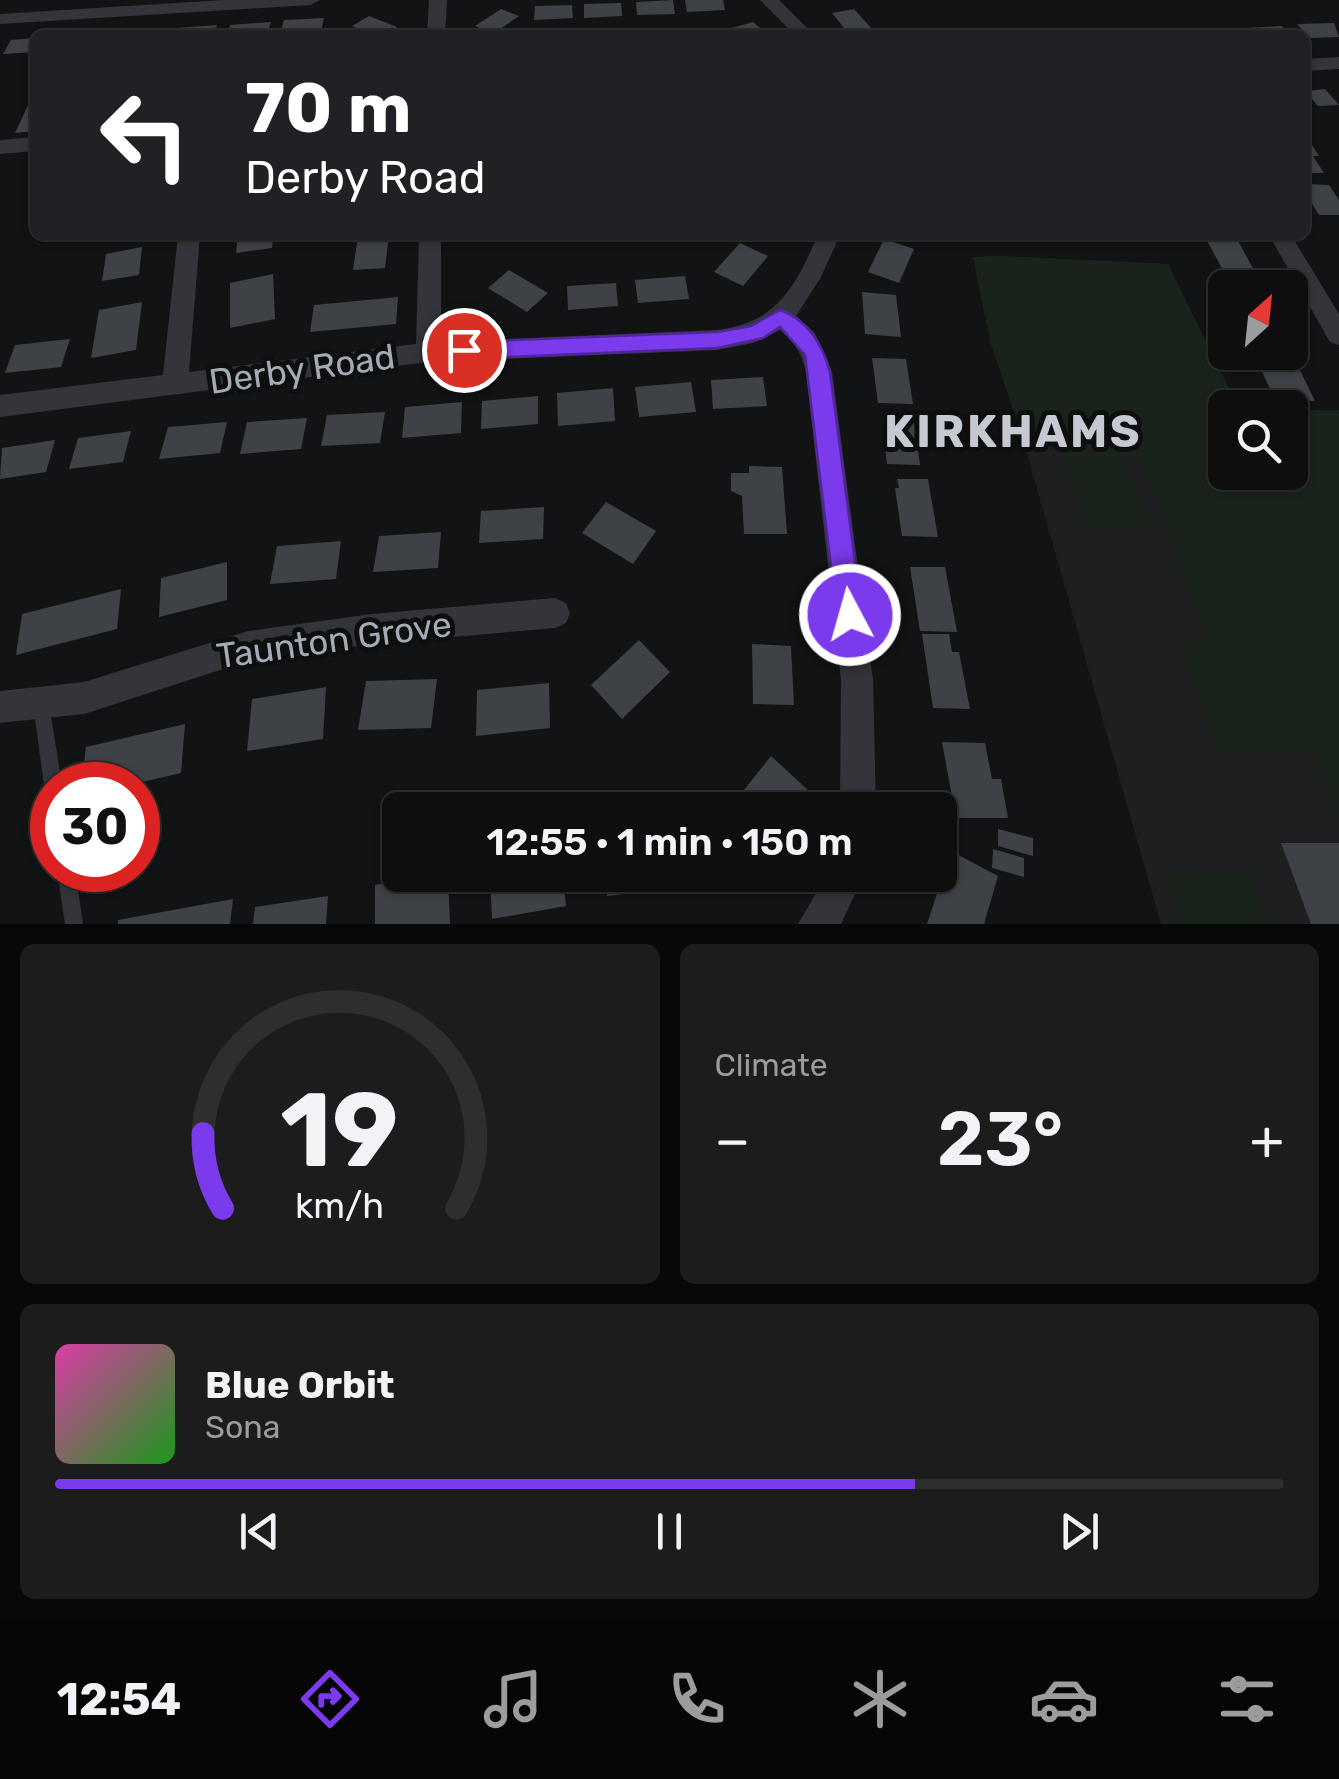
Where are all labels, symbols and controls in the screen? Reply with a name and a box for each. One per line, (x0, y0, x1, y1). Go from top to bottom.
text: 70 m (245, 67, 412, 150)
icon: left (80, 70, 210, 200)
text: Derby Road (245, 151, 486, 204)
north arrow (1208, 270, 1308, 370)
map controls (1208, 270, 1308, 490)
pin (422, 308, 507, 393)
icon: arrive (437, 323, 492, 378)
street label: Derby Road (206, 335, 398, 403)
button: search (1208, 390, 1308, 490)
district label: KIRKHAMS (884, 405, 1142, 458)
position arrow (798, 563, 902, 667)
street label: Taunton Grove (214, 603, 454, 677)
speed limit sign: 30 (30, 762, 160, 892)
text: 12:55 · 1 min · 150 m (487, 819, 852, 865)
text: Climate (715, 1046, 828, 1084)
text: 19 (281, 1069, 399, 1192)
text: 23° (937, 1095, 1063, 1184)
text: − (715, 1108, 750, 1173)
text: + (1250, 1108, 1284, 1173)
text: km/h (295, 1185, 384, 1227)
text: Blue Orbit (205, 1362, 395, 1408)
text: Sona (205, 1408, 280, 1446)
icon: previous (232, 1504, 287, 1559)
icon: pause (642, 1504, 697, 1559)
icon: next (1052, 1504, 1107, 1559)
icon: directions (295, 1664, 365, 1734)
icon: music (478, 1664, 548, 1734)
icon: phone (662, 1664, 732, 1734)
icon: climate (845, 1664, 915, 1734)
icon: car (1029, 1664, 1099, 1734)
icon: filters (1212, 1664, 1282, 1734)
text: 12:54 (57, 1673, 181, 1726)

